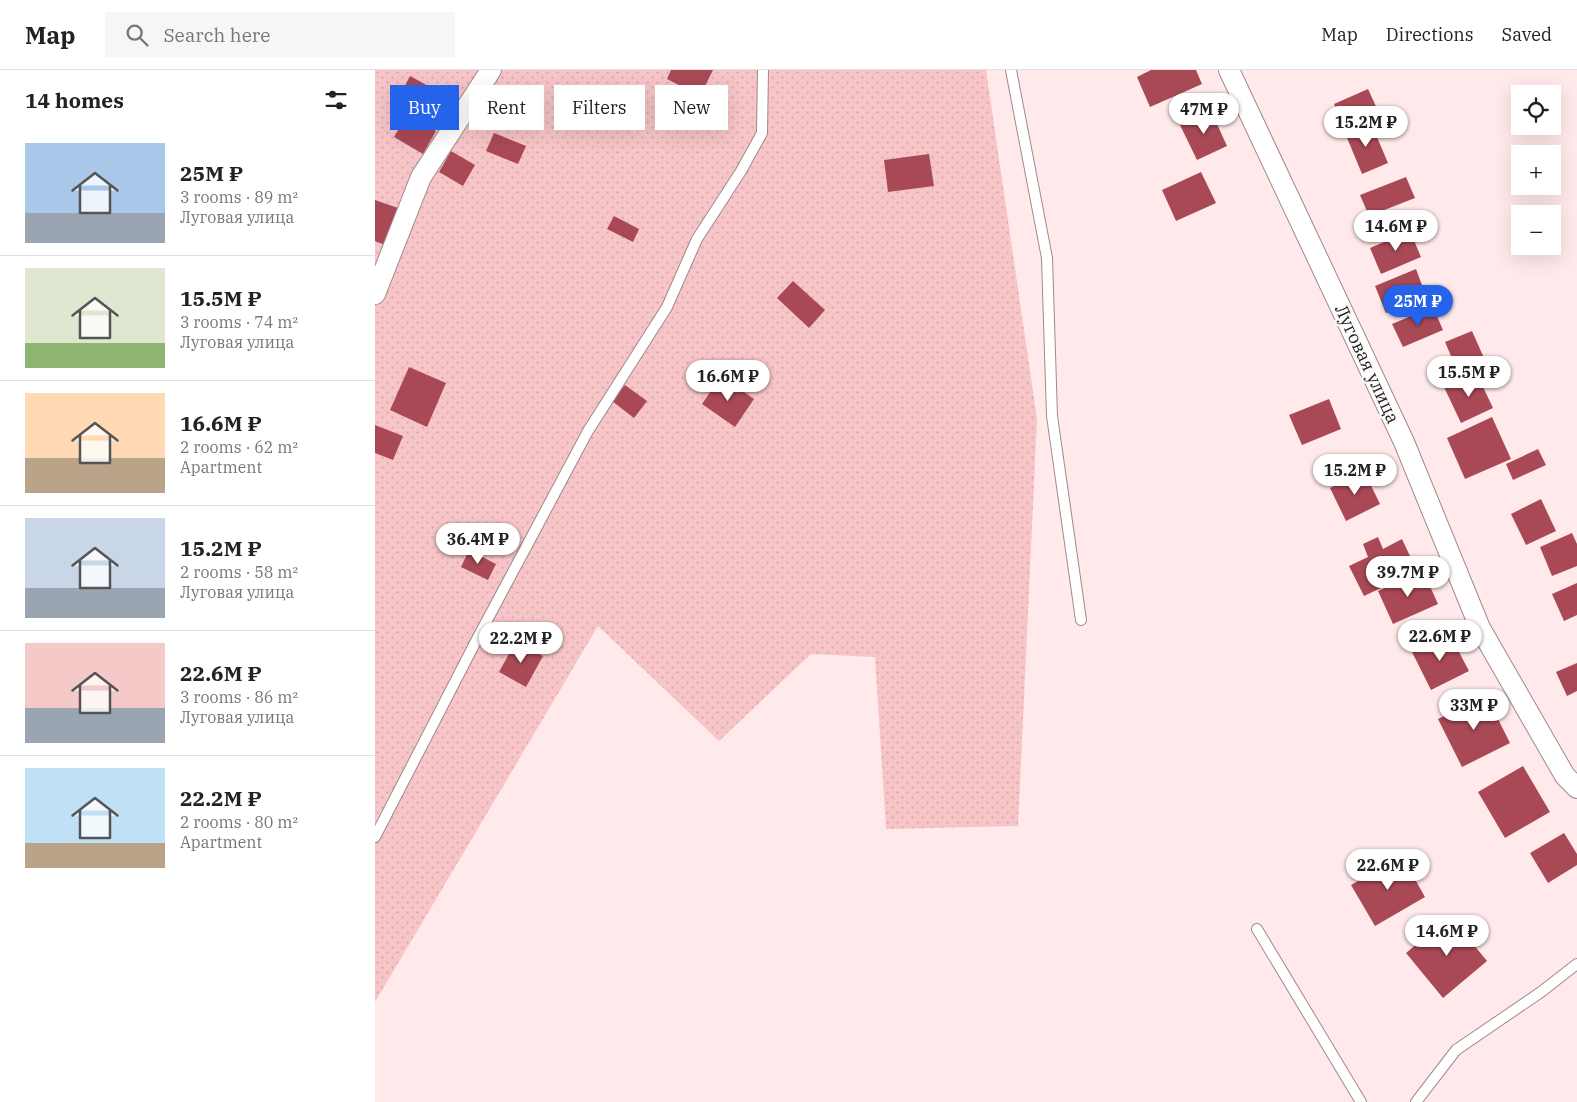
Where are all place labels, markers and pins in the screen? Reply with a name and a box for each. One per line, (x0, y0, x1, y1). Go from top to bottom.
pin: 47M ₽ (1169, 92, 1239, 135)
pin: 15.2M ₽ (1320, 106, 1412, 148)
pin: 14.6M ₽ (1350, 210, 1442, 252)
pin: 25M ₽ (1383, 284, 1453, 327)
pin: 15.5M ₽ (1423, 356, 1515, 398)
pin: 16.6M ₽ (682, 360, 774, 402)
pin: 15.2M ₽ (1309, 454, 1401, 496)
pin: 36.4M ₽ (432, 522, 524, 565)
pin: 39.7M ₽ (1362, 556, 1454, 598)
pin: 22.6M ₽ (1394, 620, 1486, 662)
pin: 22.2M ₽ (475, 622, 567, 664)
pin: 33M ₽ (1439, 688, 1509, 731)
pin: 22.6M ₽ (1342, 848, 1434, 891)
pin: 14.6M ₽ (1401, 914, 1493, 957)

